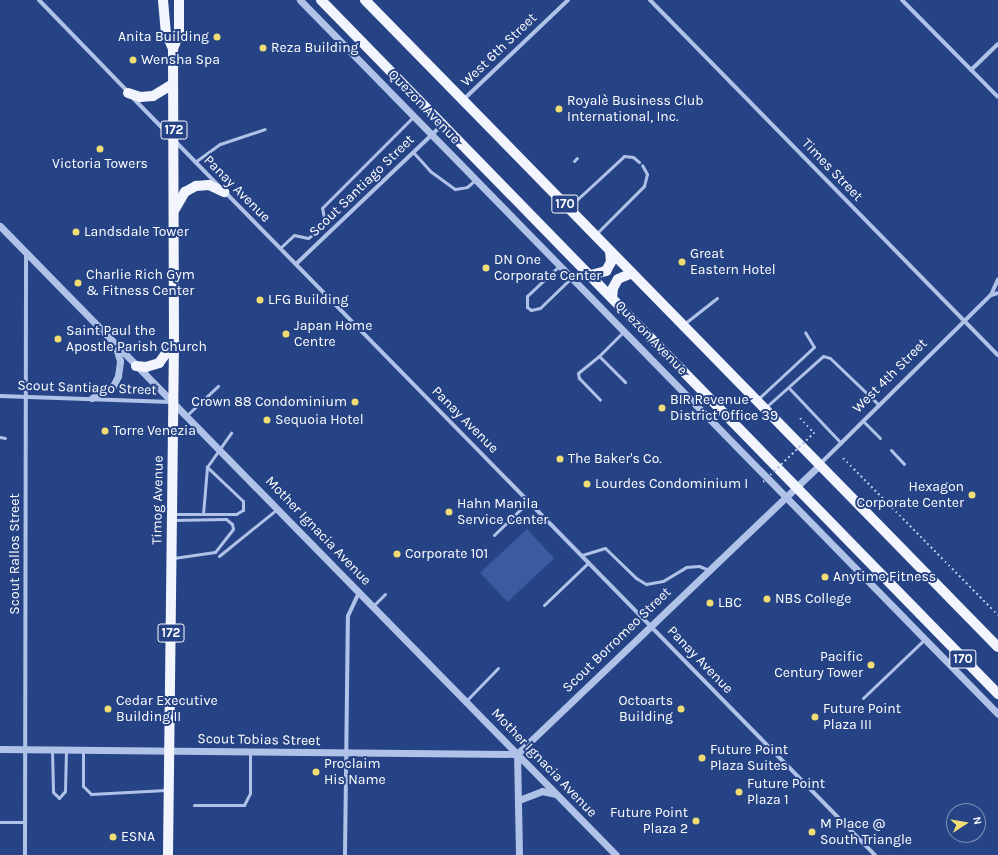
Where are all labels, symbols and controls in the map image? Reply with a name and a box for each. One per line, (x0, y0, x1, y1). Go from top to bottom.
street label: West 6th Street (458, 10, 540, 90)
place label: Anita Building (118, 29, 209, 45)
marker: Anita Building (212, 32, 222, 42)
place label: Reza Building (271, 40, 359, 56)
marker: Reza Building (258, 43, 268, 53)
place label: Wensha Spa (141, 52, 220, 68)
marker: Wensha Spa (128, 55, 138, 65)
street label: Quezon Avenue (384, 66, 464, 148)
place label: Royalè Business Club International, Inc. (567, 93, 704, 126)
marker: Royalè Business Club International, Inc. (554, 104, 564, 114)
road number: 172 (160, 119, 188, 141)
street label: Scout Santiago Street (306, 132, 418, 240)
street label: Times Street (798, 135, 866, 205)
marker: Victoria Towers (95, 144, 105, 154)
street label: Panay Avenue (200, 152, 274, 226)
place label: Victoria Towers (52, 156, 148, 172)
road number: 170 (551, 193, 579, 215)
place label: Landsdale Tower (84, 224, 189, 240)
marker: Landsdale Tower (71, 227, 81, 237)
place label: Great Eastern Hotel (690, 246, 776, 278)
place label: DN One Corporate Center (494, 252, 601, 284)
marker: Great Eastern Hotel (677, 257, 687, 267)
marker: DN One Corporate Center (481, 263, 491, 273)
place label: Charlie Rich Gym & Fitness Center (86, 267, 195, 300)
marker: Charlie Rich Gym & Fitness Center (73, 278, 83, 288)
place label: LFG Building (268, 292, 348, 308)
marker: LFG Building (255, 295, 265, 305)
street label: Quezon Avenue (611, 297, 691, 379)
place label: Japan Home Centre (294, 318, 372, 350)
place label: Saint Paul the Apostle Parish Church (66, 323, 207, 356)
marker: Japan Home Centre (281, 329, 291, 339)
marker: Saint Paul the Apostle Parish Church (53, 334, 63, 344)
street label: West 4th Street (849, 335, 931, 417)
street label: Scout Santiago Street (17, 377, 157, 399)
street label: Panay Avenue (428, 383, 502, 457)
place label: BIR Revenue District Office 39 (670, 392, 778, 424)
place label: Crown 88 Condominium (191, 394, 347, 410)
marker: Crown 88 Condominium (350, 397, 360, 407)
marker: BIR Revenue District Office 39 (657, 403, 667, 413)
place label: Sequoia Hotel (275, 412, 364, 428)
marker: Sequoia Hotel (262, 415, 272, 425)
place label: Torre Venezia (113, 423, 196, 439)
marker: Torre Venezia (100, 426, 110, 436)
place label: The Baker's Co. (568, 451, 662, 467)
marker: The Baker's Co. (555, 454, 565, 464)
street label: Timog Avenue (149, 455, 167, 545)
street label: Mother Ignacia Avenue (261, 473, 375, 589)
place label: Lourdes Condominium I (595, 476, 748, 492)
marker: Lourdes Condominium I (582, 479, 592, 489)
place label: Hexagon Corporate Center (857, 479, 964, 512)
marker: Hexagon Corporate Center (967, 490, 977, 500)
street label: Scout Rallos Street (7, 493, 23, 615)
place label: Hahn Manila Service Center (457, 496, 548, 528)
marker: Hahn Manila Service Center (444, 507, 454, 517)
place label: Corporate 101 (405, 546, 488, 562)
marker: Corporate 101 (392, 549, 402, 559)
place label: Anytime Fitness (833, 569, 936, 585)
marker: Anytime Fitness (820, 572, 830, 582)
street label: Scout Borromeo Street (559, 584, 675, 696)
place label: NBS College (775, 591, 851, 607)
marker: NBS College (762, 594, 772, 604)
place label: LBC (718, 595, 742, 611)
marker: LBC (705, 598, 715, 608)
road number: 172 (157, 622, 185, 644)
street label: Panay Avenue (664, 623, 736, 697)
road number: 170 (949, 648, 977, 670)
place label: Pacific Century Tower (774, 649, 863, 682)
marker: Pacific Century Tower (866, 660, 876, 670)
place label: Cedar Executive Building II (116, 693, 218, 726)
place label: Octoarts Building (618, 693, 673, 726)
place label: Future Point Plaza III (823, 701, 901, 734)
marker: Cedar Executive Building II (103, 704, 113, 714)
marker: Octoarts Building (676, 704, 686, 714)
street label: Mother Ignacia Avenue (487, 705, 601, 821)
marker: Future Point Plaza III (810, 712, 820, 722)
street label: Scout Tobias Street (197, 731, 321, 749)
place label: Future Point Plaza Suites (710, 742, 788, 774)
marker: Future Point Plaza Suites (697, 753, 707, 763)
place label: Proclaim His Name (324, 756, 386, 788)
marker: Proclaim His Name (311, 767, 321, 777)
place label: Future Point Plaza 1 (747, 776, 825, 808)
marker: Future Point Plaza 1 (734, 787, 744, 797)
north arrow (946, 803, 986, 843)
place label: Future Point Plaza 2 (610, 805, 688, 838)
text: N (970, 815, 984, 826)
marker: Future Point Plaza 2 (691, 816, 701, 826)
place label: M Place @ South Triangle (820, 816, 912, 848)
marker: M Place @ South Triangle (807, 827, 817, 837)
place label: ESNA (121, 829, 155, 845)
marker: ESNA (108, 832, 118, 842)

